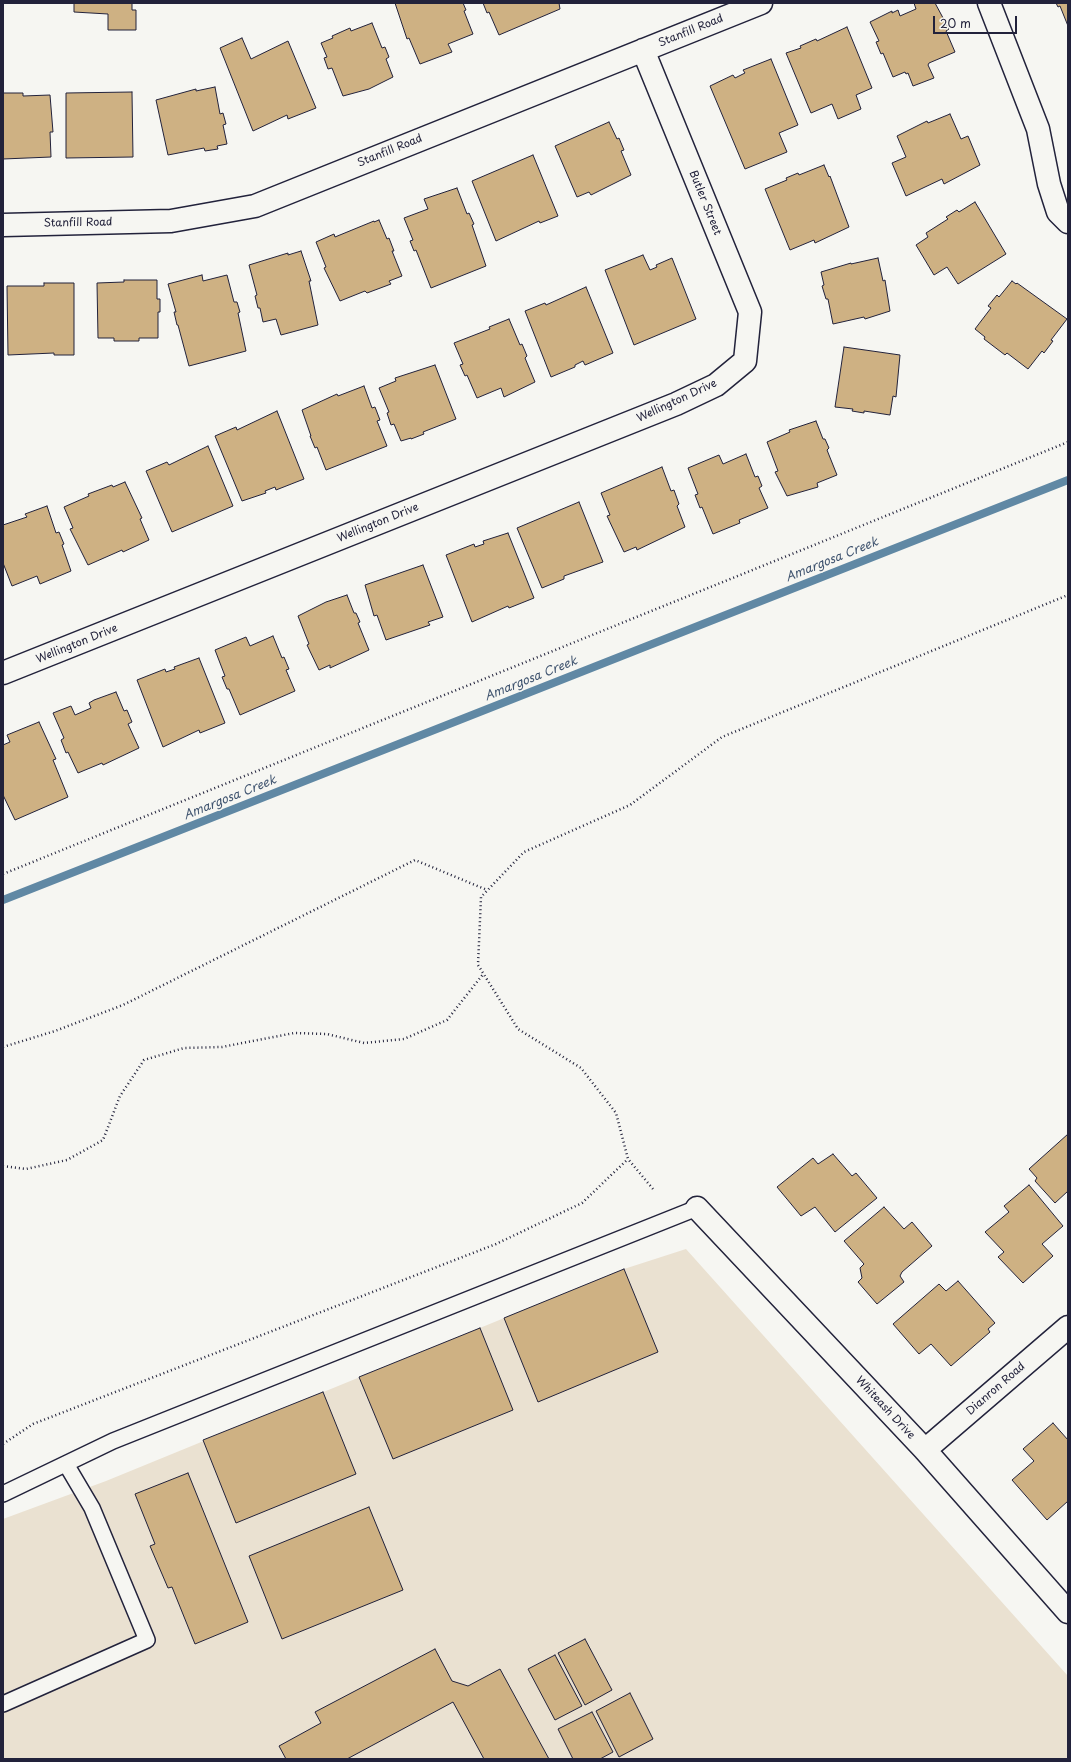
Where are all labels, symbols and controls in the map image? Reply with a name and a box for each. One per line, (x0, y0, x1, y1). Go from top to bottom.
scale bar (935, 8, 1019, 34)
street label: Stanfill Road (657, 12, 725, 50)
text: 20 m (940, 14, 971, 32)
street label: Stanfill Road (356, 132, 424, 170)
street label: Butler Street (686, 169, 724, 237)
street label: Stanfill Road (43, 216, 113, 230)
street label: Wellington Drive (635, 377, 719, 425)
street label: Wellington Drive (335, 501, 421, 545)
water label: Amargosa Creek (784, 535, 880, 585)
street label: Wellington Drive (34, 622, 120, 666)
water label: Amargosa Creek (483, 654, 579, 704)
water label: Amargosa Creek (182, 773, 278, 823)
street label: Dianron Road (964, 1360, 1028, 1418)
street label: Whiteash Drive (853, 1374, 917, 1442)

